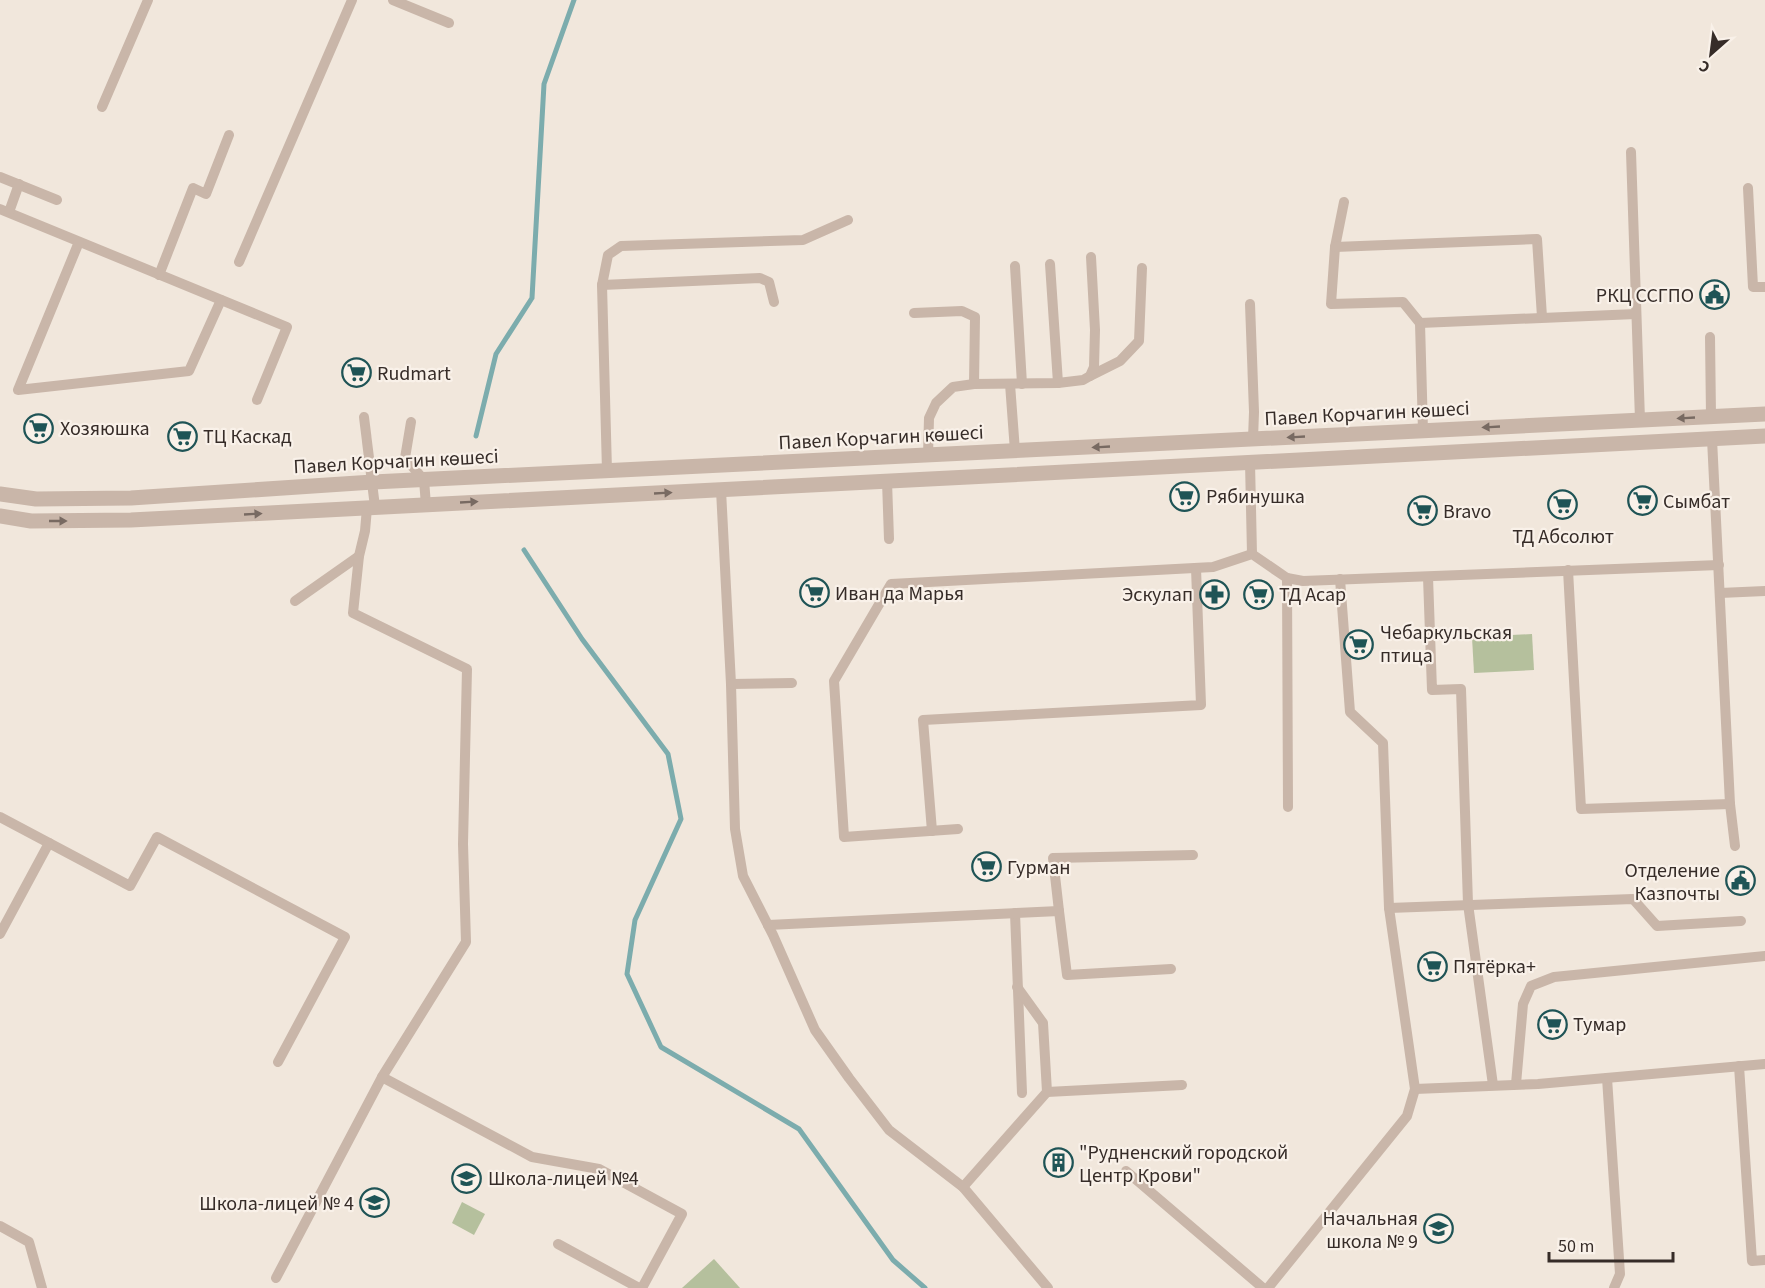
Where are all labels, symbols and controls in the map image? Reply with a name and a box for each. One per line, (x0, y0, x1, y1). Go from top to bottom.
north arrow (1681, 24, 1741, 84)
text: С (1695, 54, 1714, 78)
public building icon: РКЦ ССГПО (1699, 279, 1731, 311)
place label: РКЦ ССГПО (1596, 282, 1694, 310)
supermarket icon: Rudmart (340, 357, 372, 389)
place label: Rudmart (377, 360, 451, 388)
street label: Павел Корчагин көшесі (1264, 395, 1470, 433)
supermarket icon: Хозяюшка (23, 412, 55, 444)
one-way arrow (1676, 413, 1695, 422)
place label: Хозяюшка (60, 415, 149, 443)
street label: Павел Корчагин көшесі (778, 419, 984, 457)
supermarket icon: ТЦ Каскад (166, 420, 198, 452)
place label: ТЦ Каскад (203, 423, 292, 451)
one-way arrow (1481, 423, 1500, 432)
one-way arrow (1287, 433, 1306, 442)
one-way arrow (1092, 442, 1111, 451)
street label: Павел Корчагин көшесі (293, 443, 499, 481)
supermarket icon: Рябинушка (1169, 480, 1201, 512)
place label: Рябинушка (1206, 483, 1305, 511)
supermarket icon: Сымбат (1626, 485, 1658, 517)
one-way arrow (654, 488, 673, 497)
place label: Сымбат (1663, 488, 1730, 516)
supermarket icon: ТД Абсолют (1547, 489, 1579, 521)
supermarket icon: Bravo (1406, 495, 1438, 527)
one-way arrow (459, 498, 478, 507)
place label: Bravo (1443, 498, 1491, 526)
one-way arrow (244, 509, 263, 518)
one-way arrow (49, 516, 68, 526)
place label: ТД Абсолют (1512, 523, 1614, 551)
supermarket icon: Иван да Марья (798, 577, 830, 609)
pharmacy icon: Эскулап (1198, 578, 1230, 610)
supermarket icon: ТД Асар (1242, 578, 1274, 610)
place label: Иван да Марья (835, 580, 964, 608)
place label: Эскулап (1122, 581, 1193, 609)
place label: ТД Асар (1279, 581, 1346, 609)
place label: Чебаркульская птица (1380, 619, 1512, 670)
supermarket icon: Чебаркульская птица (1343, 628, 1375, 660)
supermarket icon: Гурман (970, 851, 1002, 883)
place label: Гурман (1007, 854, 1070, 882)
place label: Отделение Казпочты (1625, 857, 1720, 908)
public building icon: Отделение Казпочты (1725, 865, 1757, 897)
supermarket icon: Пятёрка+ (1416, 950, 1448, 982)
place label: Пятёрка+ (1453, 953, 1536, 981)
supermarket icon: Тумар (1536, 1008, 1568, 1040)
place label: Тумар (1573, 1011, 1626, 1039)
place label: "Рудненский городской Центр Крови" (1079, 1139, 1288, 1190)
building icon: "Рудненский городской Центр Крови" (1042, 1147, 1074, 1179)
school or university icon: Школа-лицей №4 (451, 1162, 483, 1194)
place label: Школа-лицей №4 (488, 1165, 639, 1193)
school or university icon: Школа-лицей № 4 (359, 1187, 391, 1219)
place label: Школа-лицей № 4 (199, 1190, 354, 1218)
place label: Начальная школа № 9 (1323, 1205, 1418, 1256)
school or university icon: Начальная школа № 9 (1423, 1213, 1455, 1245)
scale bar (1549, 1225, 1674, 1263)
text: 50 m (1558, 1234, 1594, 1259)

